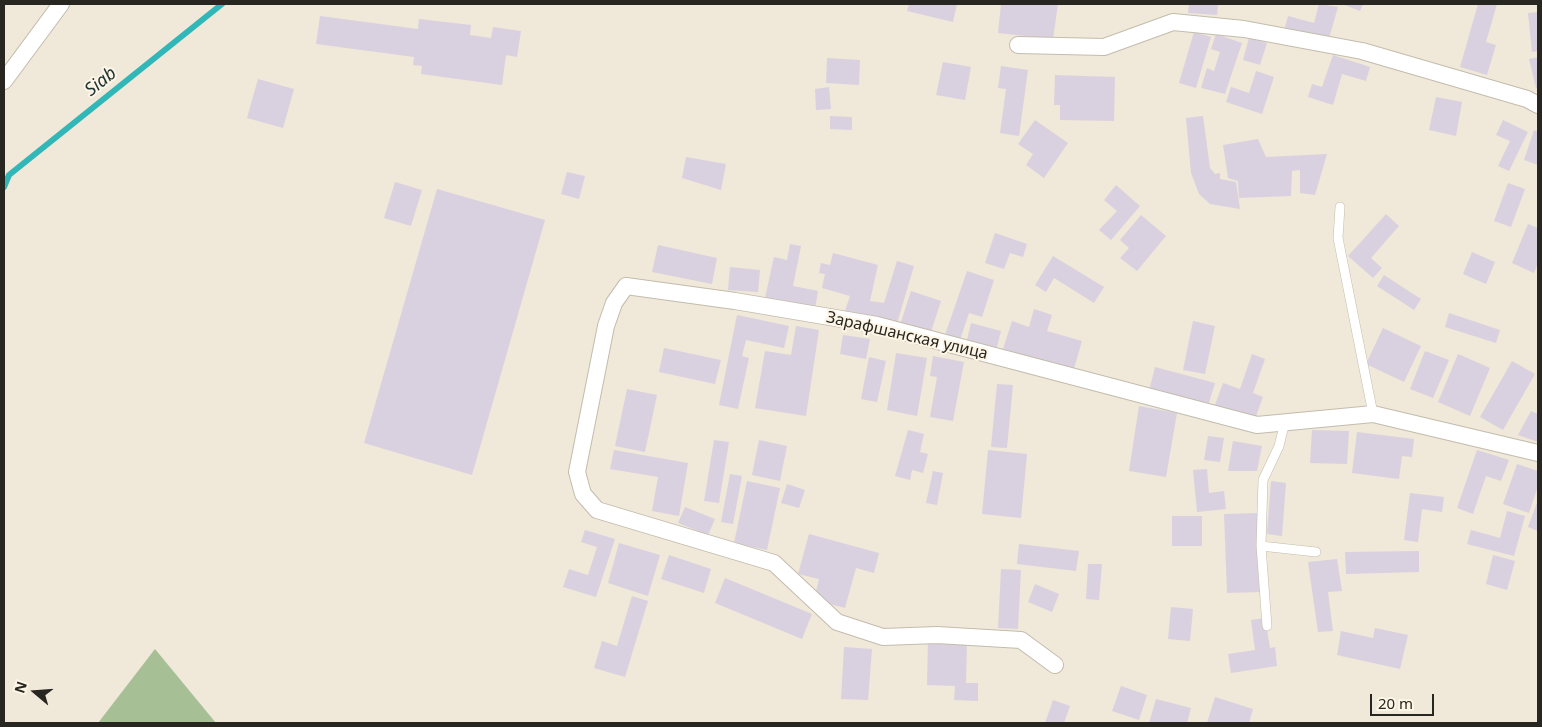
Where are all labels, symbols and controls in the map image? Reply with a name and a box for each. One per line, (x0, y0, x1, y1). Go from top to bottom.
water label: Siab (81, 63, 121, 101)
street label: Зарафшанская улица (824, 308, 990, 364)
north arrow (10, 667, 60, 717)
text: N (9, 679, 31, 696)
scale bar (1372, 684, 1436, 716)
text: 20 m (1378, 693, 1413, 713)

